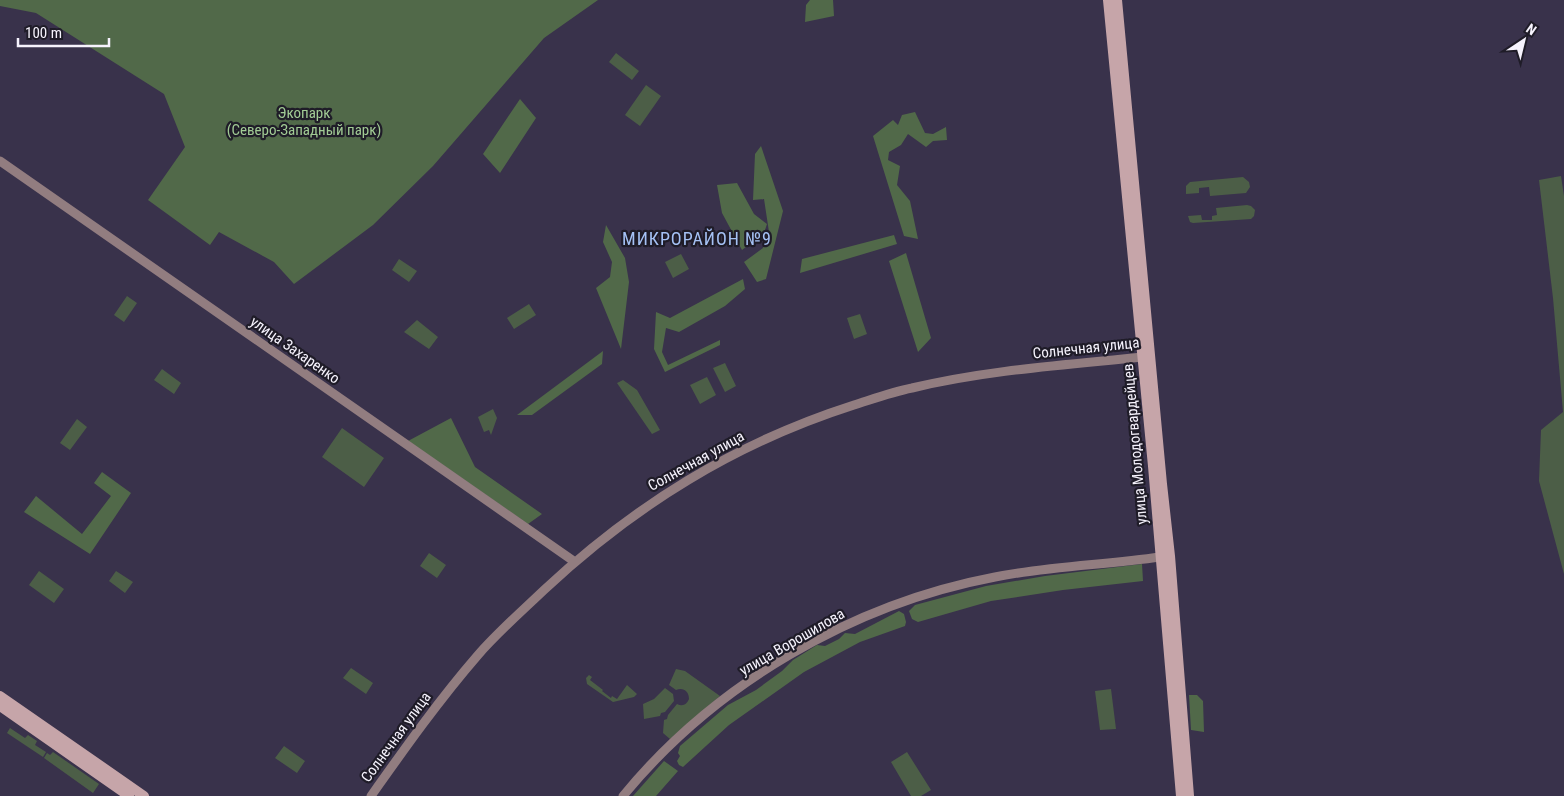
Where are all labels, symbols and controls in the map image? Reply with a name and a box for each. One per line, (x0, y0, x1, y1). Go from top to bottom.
scale bar (18, 15, 109, 47)
north arrow (1499, 15, 1549, 65)
text: N (1523, 20, 1540, 38)
text: 100 m (25, 24, 62, 42)
park label: Экопарк (Северо-Западный парк) (227, 104, 381, 139)
district label: МИКРОРАЙОН №9 (622, 228, 772, 249)
street label: улица Захаренко (247, 312, 343, 388)
street label: Солнечная улица (1032, 333, 1140, 363)
street label: улица Молодогвардейцев (1119, 363, 1151, 525)
street label: Солнечная улица (645, 427, 747, 495)
street label: улица Ворошилова (736, 605, 848, 679)
street label: Солнечная улица (357, 688, 435, 786)

